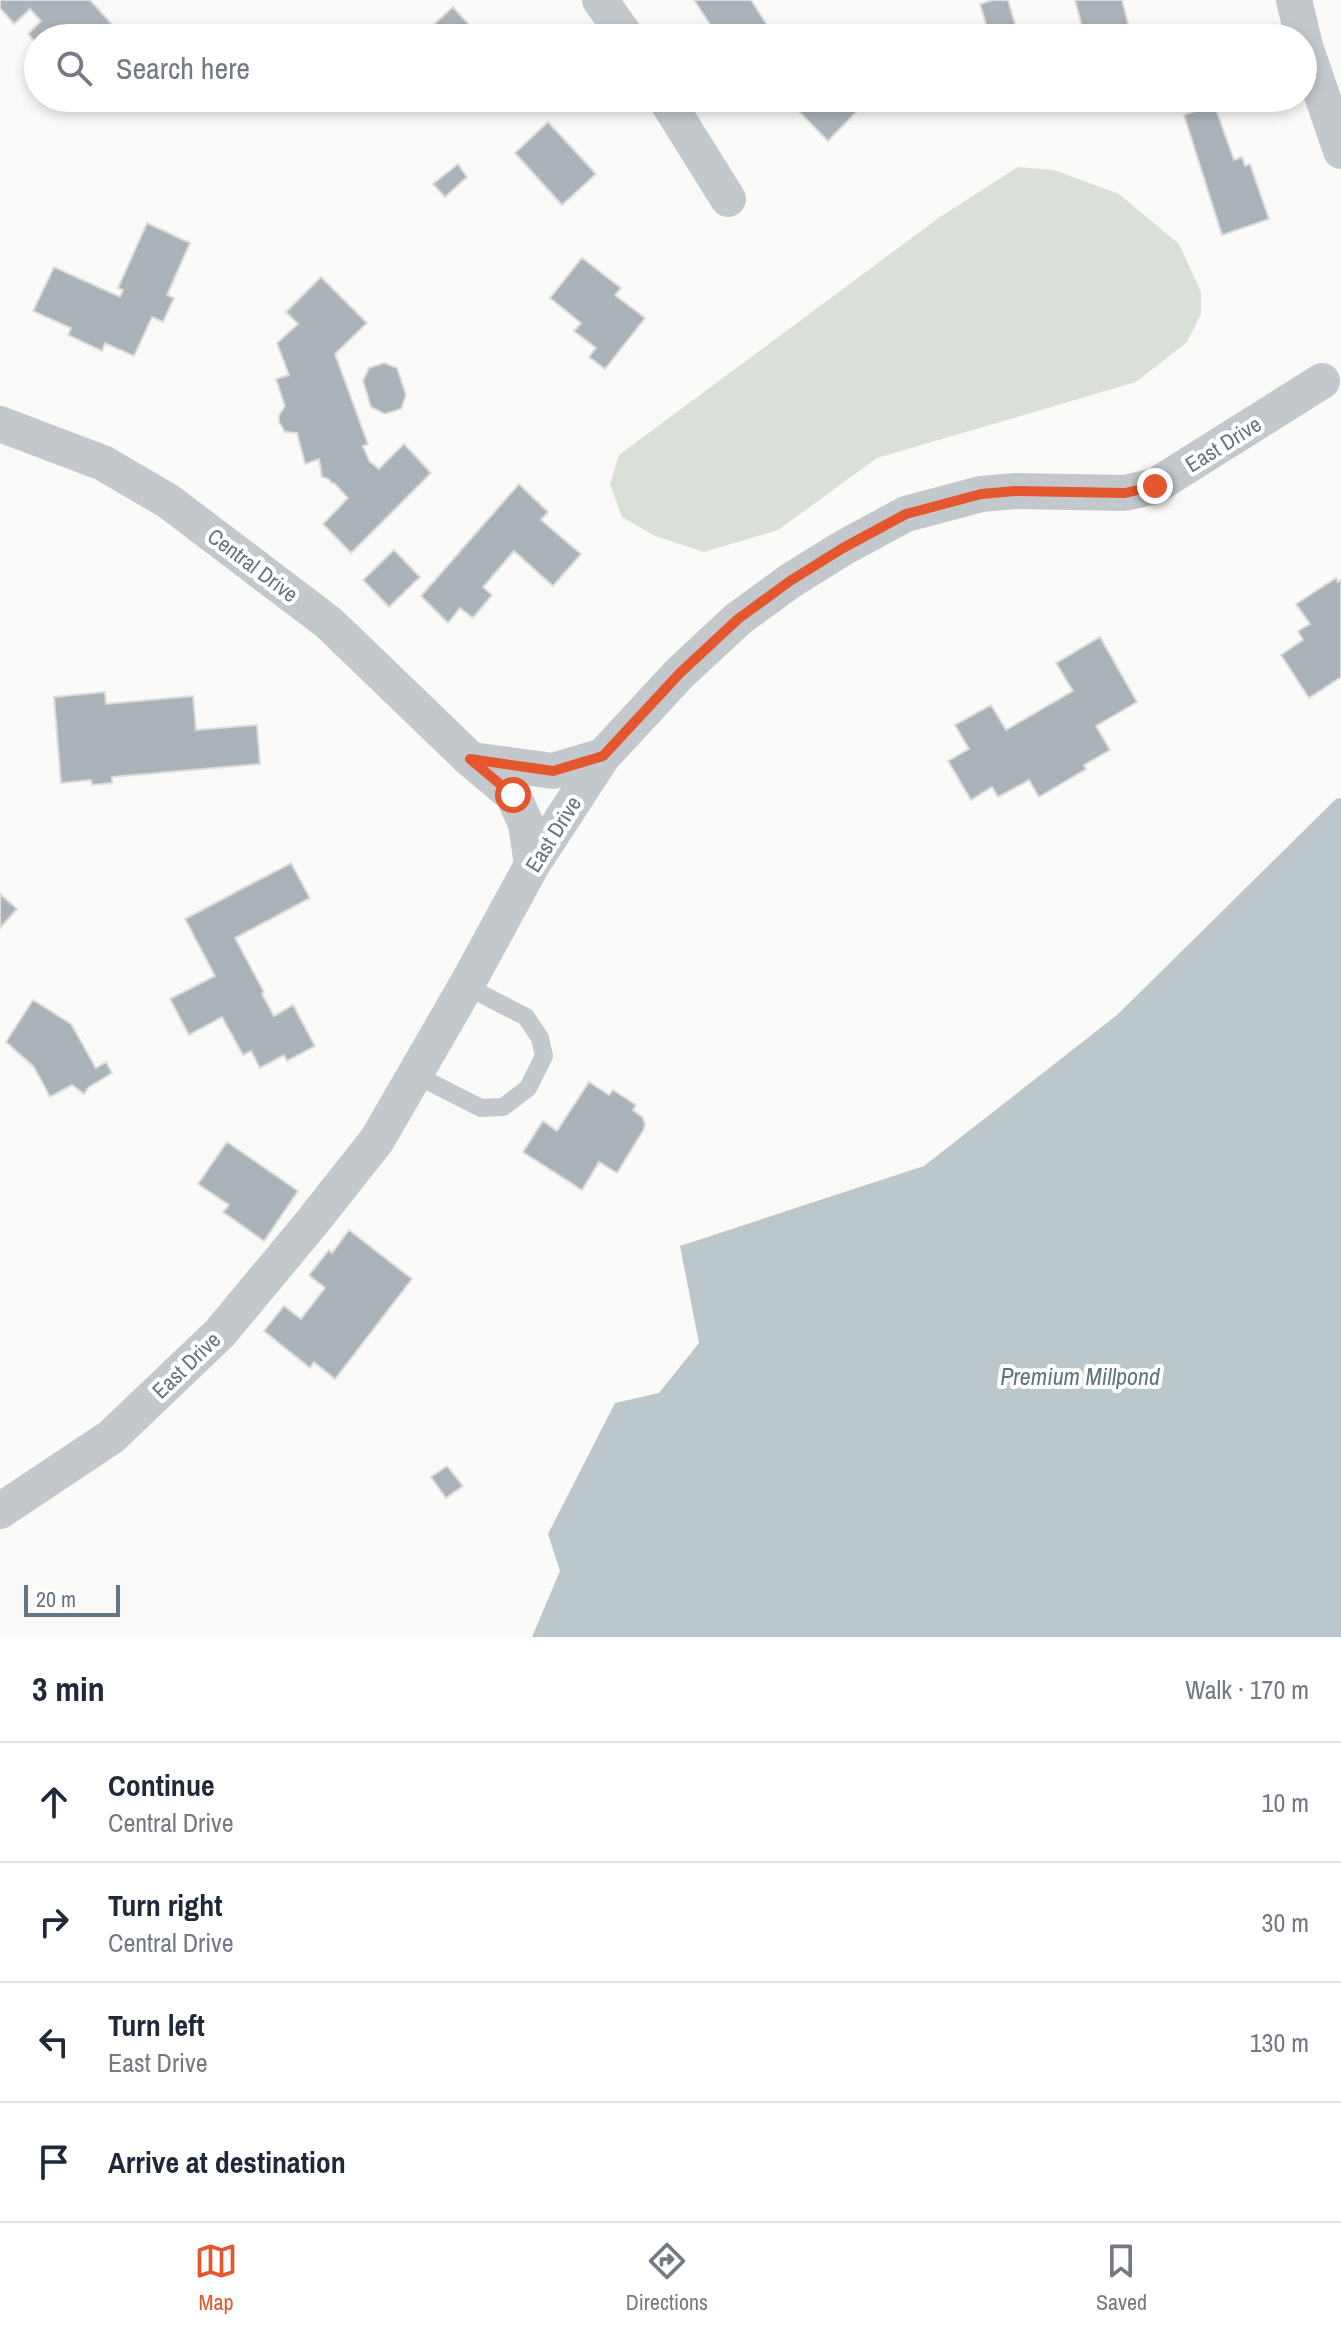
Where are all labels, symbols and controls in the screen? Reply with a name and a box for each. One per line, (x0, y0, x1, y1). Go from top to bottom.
search box (24, 24, 1317, 112)
icon: search (52, 46, 96, 90)
text: Search here (116, 48, 250, 88)
street label: East Drive (1179, 409, 1267, 479)
route end (1137, 468, 1173, 504)
street label: Central Drive (202, 521, 304, 609)
route start (495, 777, 531, 813)
street label: East Drive (518, 790, 588, 878)
street label: East Drive (145, 1325, 227, 1405)
water label: Premium Millpond (1000, 1360, 1161, 1392)
scale bar (24, 1581, 120, 1617)
text: 20 m (36, 1584, 76, 1614)
text: 3 min (32, 1666, 105, 1712)
text: Walk · 170 m (1185, 1672, 1309, 1707)
text: Continue (108, 1765, 215, 1805)
icon: ahead (32, 1780, 76, 1824)
text: 10 m (1262, 1785, 1309, 1820)
text: Central Drive (108, 1805, 234, 1840)
text: Turn right (108, 1885, 222, 1925)
icon: right (32, 1900, 76, 1944)
text: 30 m (1262, 1905, 1309, 1940)
text: Central Drive (108, 1925, 234, 1960)
text: Turn left (108, 2005, 205, 2045)
icon: left (32, 2020, 76, 2064)
text: 130 m (1250, 2025, 1309, 2060)
text: East Drive (108, 2045, 208, 2080)
icon: arrive (32, 2140, 76, 2184)
text: Arrive at destination (108, 2142, 346, 2182)
tab: Map (194, 2239, 238, 2317)
tab: Directions (626, 2239, 708, 2317)
tab: Saved (1096, 2239, 1147, 2317)

